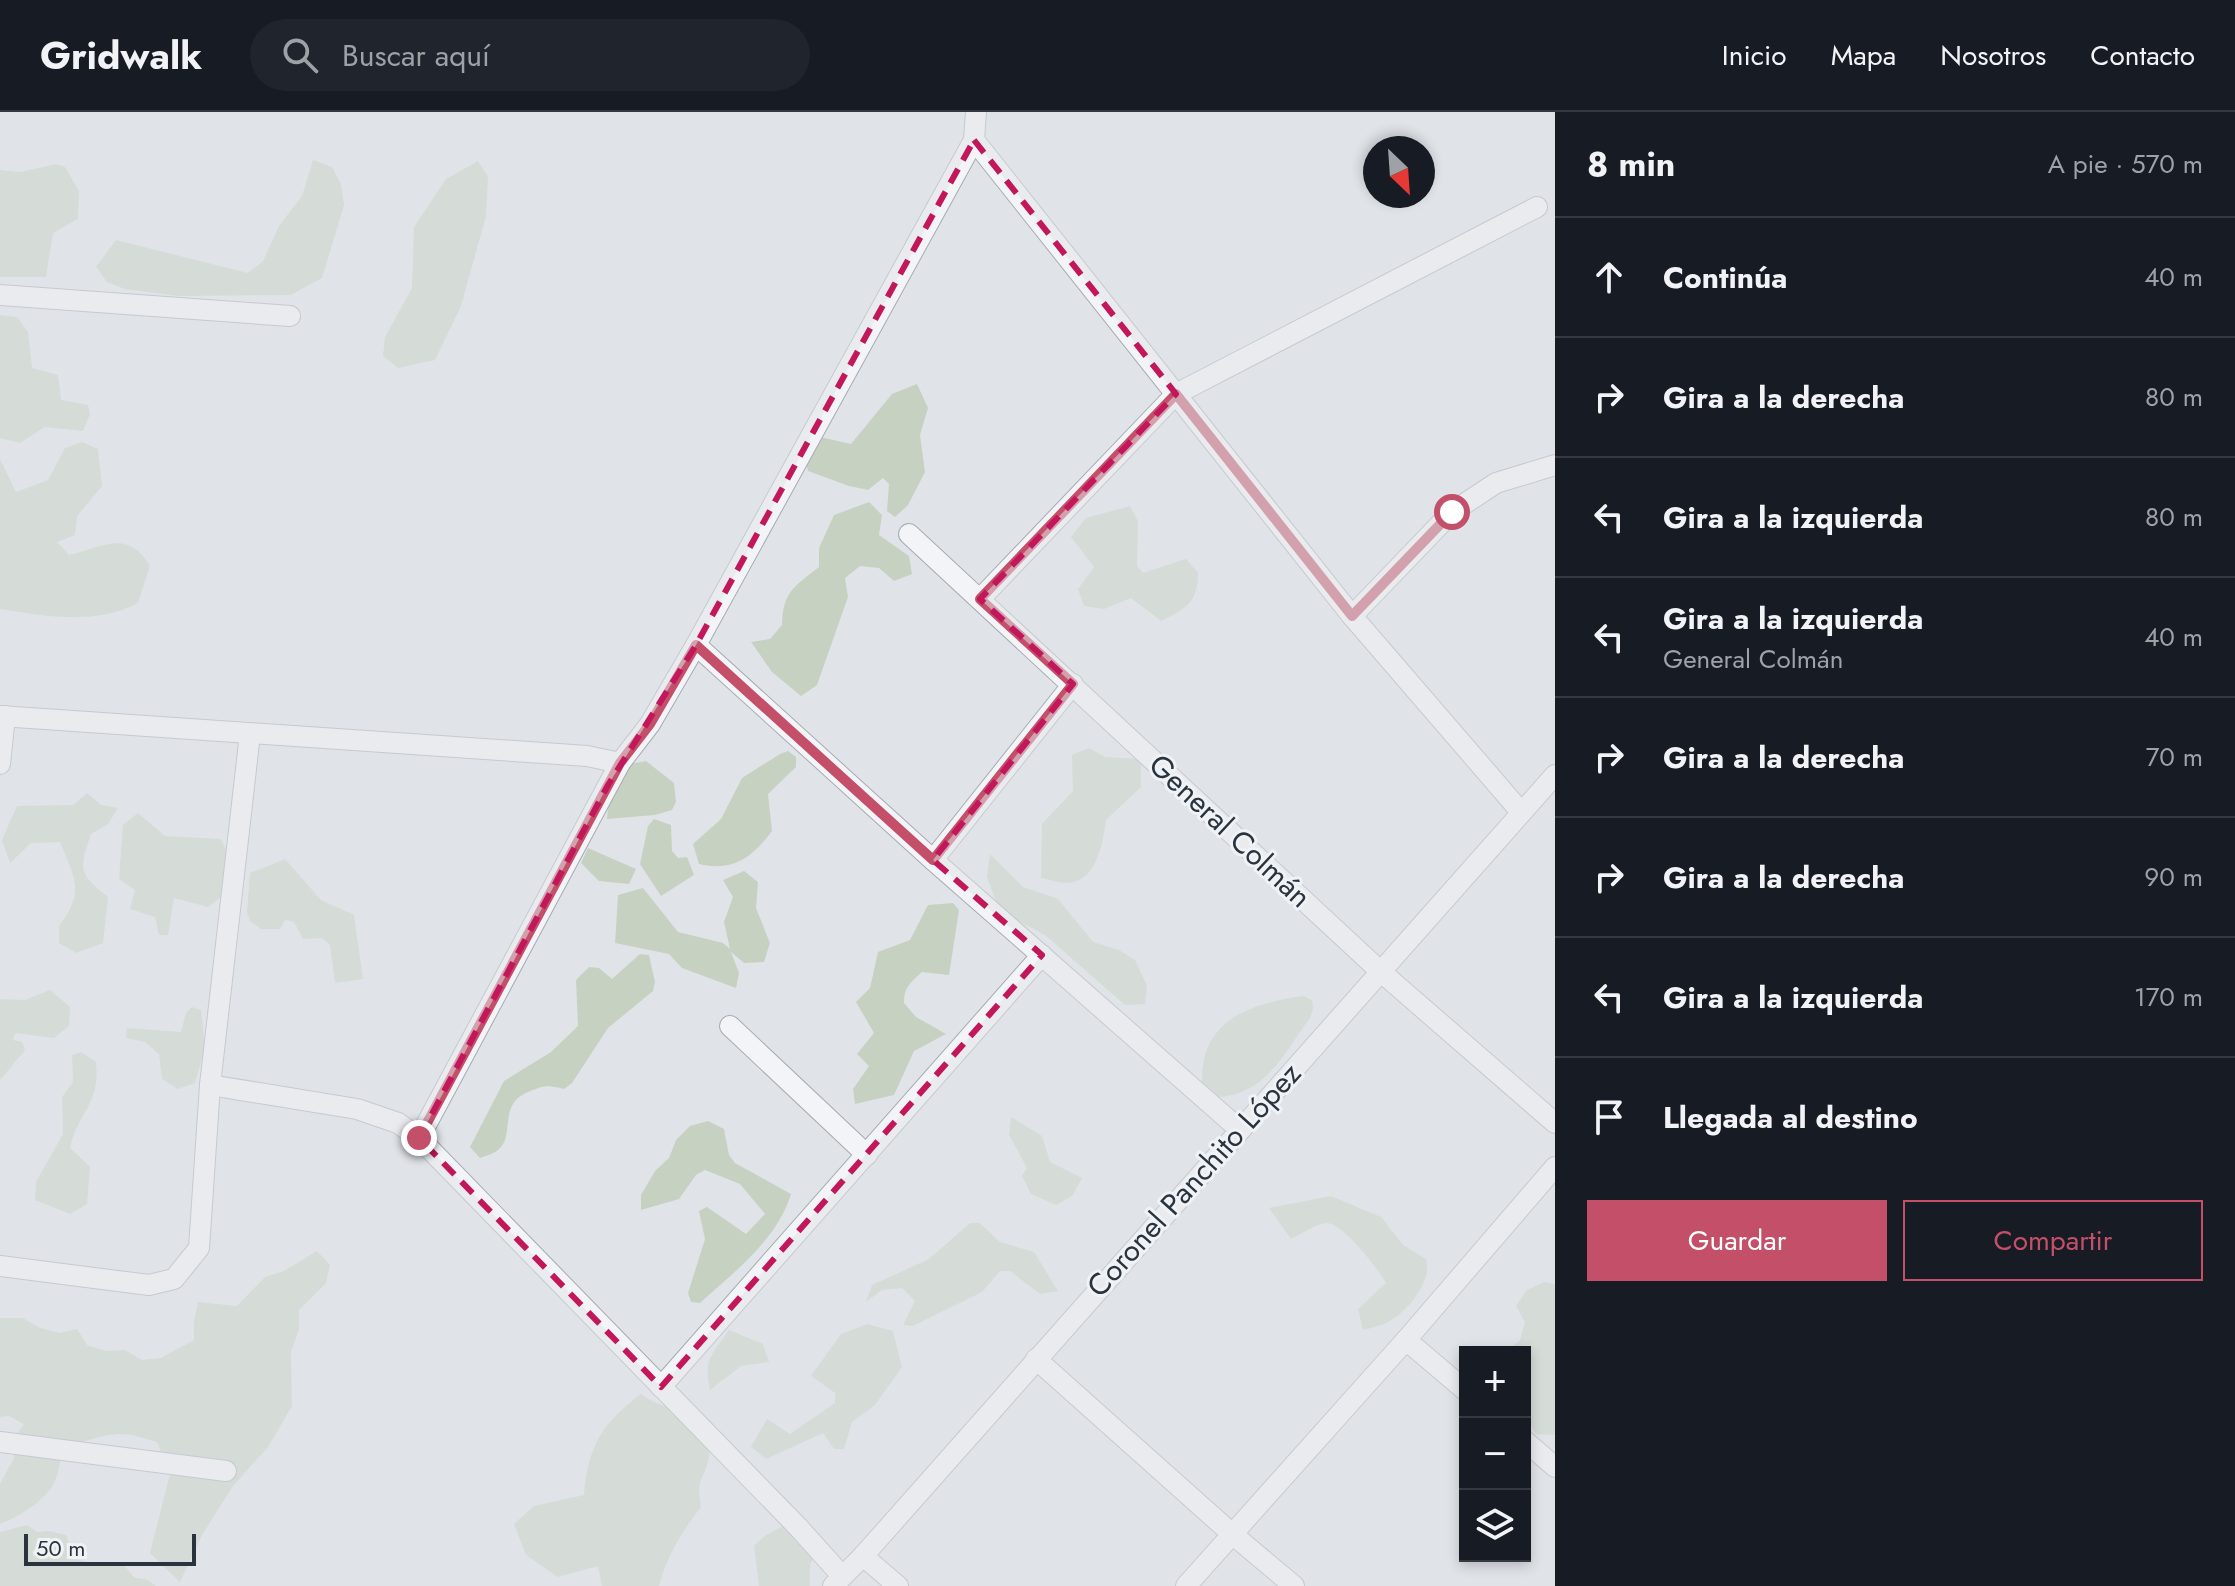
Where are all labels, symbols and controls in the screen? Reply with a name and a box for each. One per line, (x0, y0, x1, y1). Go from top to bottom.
search box (250, 19, 810, 91)
text: Gridwalk (40, 28, 202, 83)
icon: search (278, 33, 322, 77)
text: Buscar aquí (342, 34, 490, 77)
text: Inicio (1722, 35, 1787, 76)
text: Mapa (1831, 35, 1896, 76)
text: Nosotros (1940, 35, 2046, 76)
text: Contacto (2090, 35, 2195, 76)
north arrow (1363, 136, 1435, 208)
text: 8 min (1587, 140, 1675, 189)
text: A pie · 570 m (2048, 145, 2203, 183)
icon: ahead (1587, 255, 1631, 299)
text: Continúa (1663, 256, 1787, 299)
text: 40 m (2144, 258, 2203, 296)
icon: right (1587, 375, 1631, 419)
text: Gira a la derecha (1663, 376, 1904, 419)
text: 80 m (2145, 378, 2203, 416)
route start (1434, 494, 1470, 530)
icon: left (1587, 495, 1631, 539)
text: Gira a la izquierda (1663, 496, 1923, 539)
text: 80 m (2145, 498, 2203, 536)
text: Gira a la izquierda (1663, 597, 1923, 640)
icon: left (1587, 615, 1631, 659)
text: 40 m (2144, 618, 2203, 656)
text: General Colmán (1663, 640, 1843, 678)
icon: right (1587, 735, 1631, 779)
text: Gira a la derecha (1663, 736, 1904, 779)
text: 70 m (2146, 738, 2203, 776)
street label: General Colmán (1140, 744, 1321, 917)
icon: right (1587, 855, 1631, 899)
text: Gira a la derecha (1663, 856, 1904, 899)
text: 90 m (2144, 858, 2203, 896)
icon: left (1587, 975, 1631, 1019)
text: Gira a la izquierda (1663, 976, 1923, 1019)
text: 170 m (2134, 978, 2203, 1016)
street label: Coronel Panchito López (1077, 1053, 1311, 1306)
icon: arrive (1587, 1095, 1631, 1139)
text: Llegada al destino (1663, 1096, 1918, 1139)
route end (401, 1120, 437, 1156)
button: Guardar (1587, 1200, 1887, 1281)
button: Compartir (1903, 1200, 2203, 1281)
map controls (1459, 1346, 1531, 1562)
button: + (1459, 1346, 1531, 1418)
button: − (1459, 1418, 1531, 1490)
button: layers (1459, 1490, 1531, 1562)
scale bar (24, 1530, 196, 1566)
text: 50 m (36, 1532, 85, 1564)

